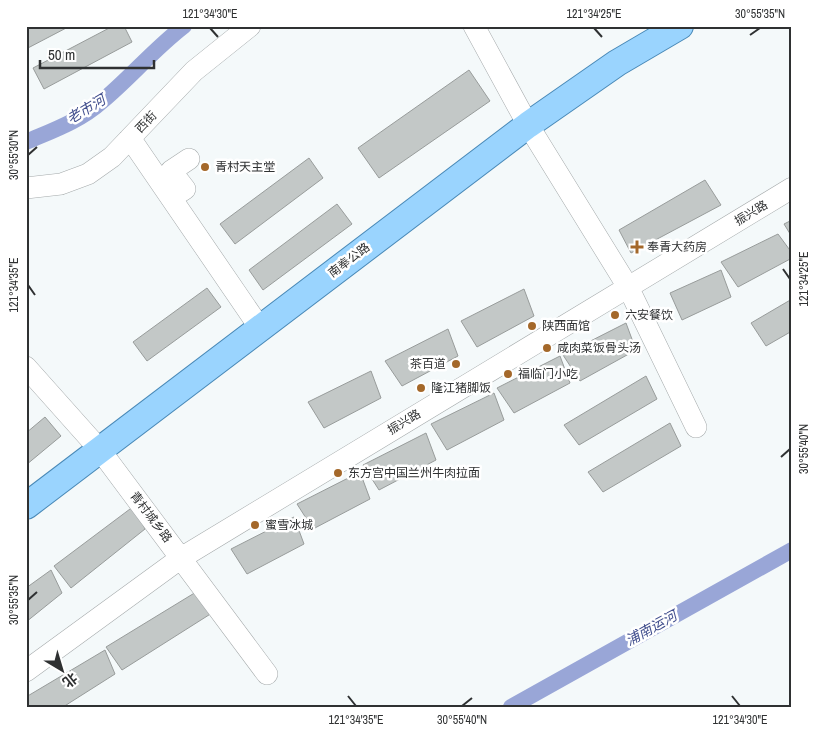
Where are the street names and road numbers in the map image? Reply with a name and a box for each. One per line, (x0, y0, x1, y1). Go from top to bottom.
street label: 西街 (132, 108, 160, 136)
street label: 振兴路 (731, 197, 771, 229)
street label: 南奉公路 (325, 239, 373, 281)
street label: 振兴路 (384, 406, 424, 438)
street label: 青村城乡路 (127, 488, 175, 546)

